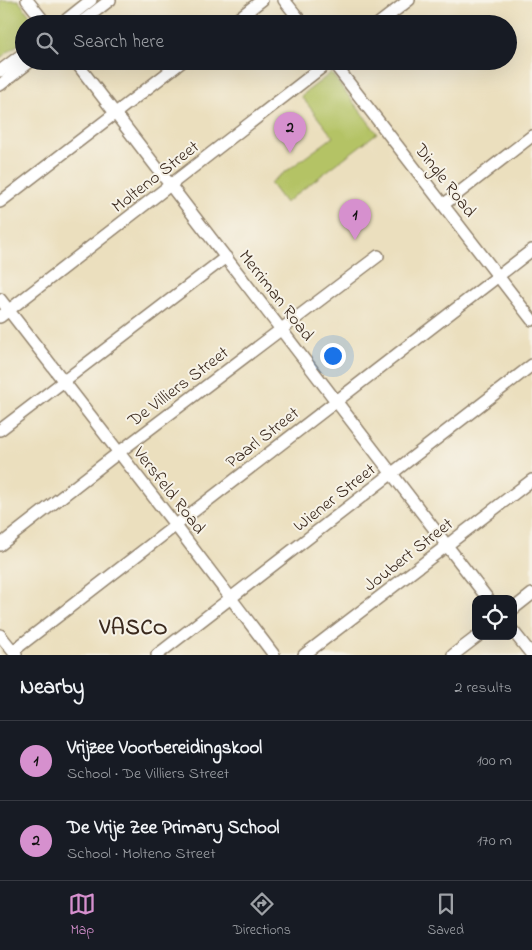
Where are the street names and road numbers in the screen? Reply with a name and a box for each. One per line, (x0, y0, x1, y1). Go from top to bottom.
street label: Molteno Street (107, 135, 206, 220)
street label: Dingle Road (406, 138, 482, 224)
street label: Merriman Road (231, 245, 319, 347)
street label: De Villiers Street (123, 341, 235, 435)
street label: Paarl Street (221, 401, 306, 476)
street label: Versfeld Road (125, 441, 211, 540)
street label: Wiener Street (288, 458, 382, 539)
street label: Joubert Street (359, 512, 460, 599)

